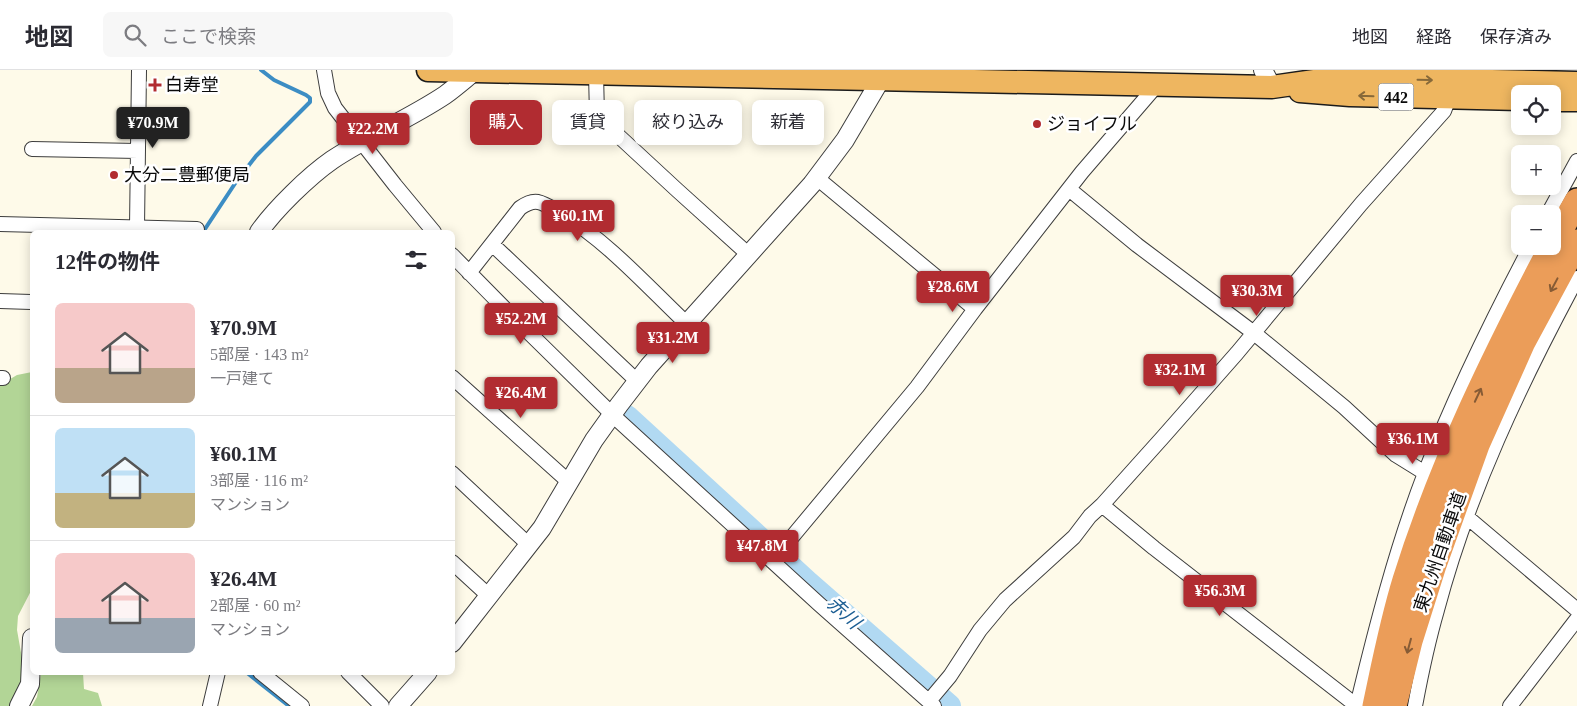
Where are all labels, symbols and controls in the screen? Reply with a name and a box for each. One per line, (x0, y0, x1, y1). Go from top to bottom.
search box (103, 12, 453, 57)
icon: search (121, 21, 149, 49)
text: 地図 (25, 24, 73, 50)
text: ここで検索 (161, 26, 256, 47)
text: 地図 (1352, 27, 1388, 47)
text: 経路 (1416, 27, 1452, 47)
text: 保存済み (1480, 27, 1552, 47)
place label: 白寿堂 (165, 75, 219, 95)
one-way arrow (1417, 75, 1433, 84)
marker: 白寿堂 (149, 79, 161, 91)
road number: 442 (1378, 84, 1414, 111)
map controls (1511, 85, 1561, 255)
button: locate (1511, 85, 1561, 135)
one-way arrow (1359, 91, 1375, 101)
chip: 購入 (470, 100, 542, 145)
chip: 賃貸 (552, 100, 624, 145)
chip: 絞り込み (634, 100, 742, 145)
chip: 新着 (752, 100, 824, 145)
pin: ¥70.9M (112, 106, 194, 149)
pin: ¥22.2M (332, 112, 414, 155)
text: ¥70.9M (127, 114, 179, 131)
place label: ジョイフル (1047, 114, 1137, 134)
marker: ジョイフル (1031, 118, 1043, 130)
text: ¥22.2M (347, 120, 399, 137)
button: + (1511, 145, 1561, 195)
place label: 大分二豊郵便局 (124, 165, 250, 185)
marker: 大分二豊郵便局 (108, 169, 120, 181)
pin: ¥60.1M (537, 200, 619, 242)
button: − (1511, 205, 1561, 255)
text: ¥60.1M (552, 207, 604, 224)
icon: filters (402, 246, 430, 274)
text: 12件の物件 (55, 250, 160, 274)
pin: ¥28.6M (912, 270, 994, 313)
pin: ¥30.3M (1216, 274, 1298, 317)
one-way arrow (1549, 277, 1559, 292)
text: ¥28.6M (927, 278, 979, 295)
text: ¥30.3M (1231, 282, 1283, 299)
pin: ¥52.2M (480, 302, 562, 345)
text: ¥52.2M (495, 310, 547, 327)
text: ¥70.9M (210, 316, 277, 340)
pin: ¥31.2M (632, 322, 714, 364)
icon: home (95, 323, 155, 383)
text: ¥31.2M (647, 329, 699, 346)
text: 5部屋 · 143 m² (210, 346, 309, 363)
pin: ¥32.1M (1139, 354, 1221, 396)
text: ¥32.1M (1154, 361, 1206, 378)
text: 一戸建て (210, 370, 274, 387)
pin: ¥26.4M (480, 376, 562, 419)
text: ¥26.4M (495, 384, 547, 401)
one-way arrow (1473, 388, 1483, 403)
pin: ¥36.1M (1372, 422, 1454, 465)
text: ¥36.1M (1387, 430, 1439, 447)
text: ¥60.1M (210, 442, 277, 466)
icon: home (95, 448, 155, 508)
text: 3部屋 · 116 m² (210, 472, 308, 489)
street label: 東九州自動車道 (1410, 489, 1470, 615)
text: マンション (210, 496, 290, 513)
pin: ¥47.8M (721, 530, 803, 572)
text: ¥47.8M (736, 537, 788, 554)
text: ¥26.4M (210, 567, 277, 591)
icon: home (95, 573, 155, 633)
pin: ¥56.3M (1179, 574, 1261, 617)
text: ¥56.3M (1194, 582, 1246, 599)
water label: 赤川 (823, 592, 866, 634)
text: 2部屋 · 60 m² (210, 597, 301, 614)
text: マンション (210, 621, 290, 638)
one-way arrow (1404, 637, 1413, 653)

